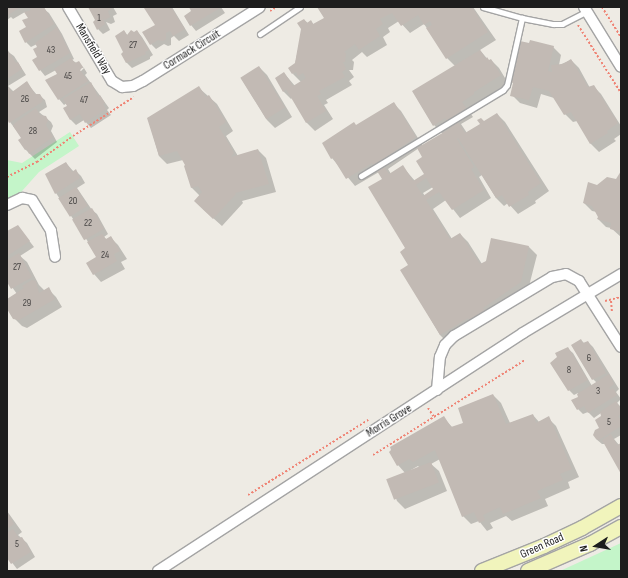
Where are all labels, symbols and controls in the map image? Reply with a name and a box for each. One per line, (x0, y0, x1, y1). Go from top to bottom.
house number: 1 (97, 13, 101, 25)
street label: Mansfield Way (72, 21, 114, 77)
street label: Cormack Circuit (161, 27, 223, 73)
house number: 27 (129, 40, 137, 52)
house number: 43 (47, 45, 55, 57)
house number: 45 (64, 71, 72, 83)
house number: 26 (21, 94, 29, 106)
house number: 47 (80, 95, 88, 107)
house number: 28 (29, 126, 37, 138)
house number: 20 (69, 196, 77, 208)
house number: 22 (84, 218, 92, 230)
house number: 24 (101, 250, 109, 262)
house number: 27 (13, 262, 21, 274)
house number: 29 (23, 298, 31, 310)
house number: 6 (587, 353, 591, 365)
house number: 8 (567, 365, 571, 377)
house number: 3 (596, 386, 600, 398)
street label: Morris Grove (364, 401, 414, 441)
house number: 5 (607, 417, 611, 429)
north arrow (576, 526, 616, 566)
street label: Green Road (518, 530, 566, 562)
house number: 5 (15, 539, 19, 551)
text: N (577, 544, 591, 553)

